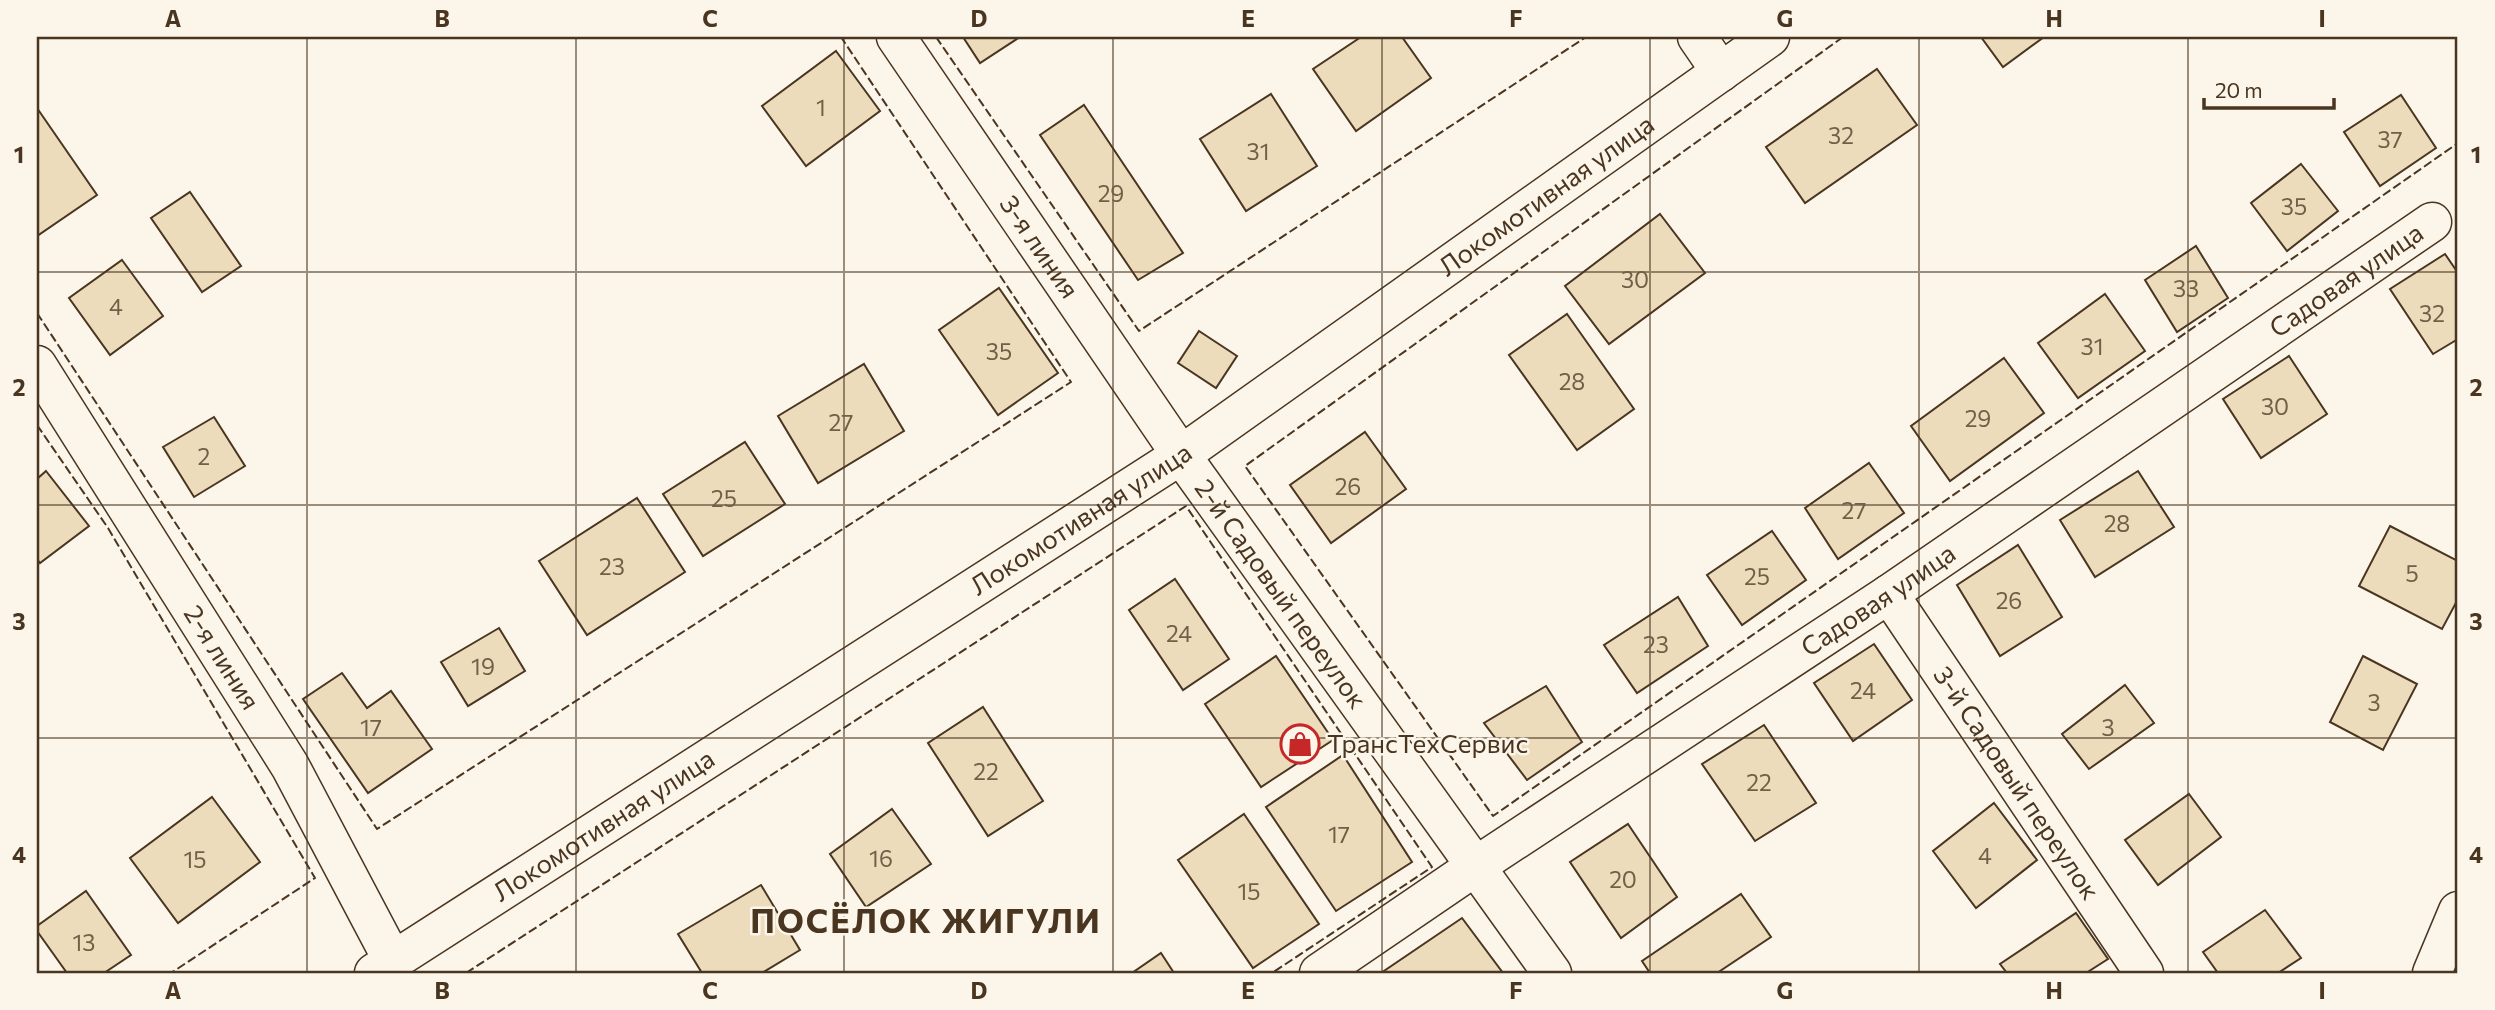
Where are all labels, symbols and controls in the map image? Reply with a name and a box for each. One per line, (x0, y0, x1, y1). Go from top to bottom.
text: A (165, 4, 182, 32)
text: B (434, 4, 450, 32)
text: C (702, 4, 718, 32)
text: D (971, 4, 988, 32)
text: E (1241, 4, 1255, 32)
text: F (1509, 4, 1523, 32)
text: G (1777, 4, 1793, 32)
text: H (2045, 4, 2063, 32)
text: I (2318, 4, 2326, 32)
scale bar (2204, 66, 2334, 110)
text: 20 m (2215, 77, 2263, 102)
house number: 1 (816, 93, 826, 121)
street label: Локомотивная улица (1432, 108, 1659, 281)
house number: 32 (1828, 121, 1854, 149)
house number: 37 (2377, 125, 2403, 153)
house number: 31 (1247, 137, 1269, 165)
text: 1 (14, 140, 24, 168)
text: 1 (2471, 140, 2481, 168)
house number: 29 (1098, 179, 1124, 207)
street label: 3-я линия (994, 189, 1086, 303)
house number: 35 (2281, 192, 2307, 220)
street label: Садовая улица (2263, 216, 2428, 343)
house number: 30 (1621, 265, 1649, 293)
house number: 33 (2173, 274, 2199, 302)
house number: 4 (109, 292, 123, 320)
house number: 32 (2419, 299, 2445, 327)
house number: 31 (2081, 332, 2103, 360)
house number: 35 (986, 337, 1012, 365)
house number: 28 (1559, 367, 1585, 395)
text: 2 (12, 373, 26, 401)
text: 2 (2469, 373, 2483, 401)
house number: 30 (2261, 392, 2289, 420)
house number: 29 (1965, 404, 1991, 432)
house number: 27 (829, 408, 853, 436)
street label: Локомотивная улица (964, 436, 1197, 600)
house number: 2 (198, 442, 210, 470)
house number: 26 (1335, 472, 1361, 500)
street label: 2-й Садовый переулок (1189, 473, 1374, 714)
house number: 25 (711, 484, 737, 512)
house number: 27 (1842, 496, 1866, 524)
house number: 28 (2104, 509, 2130, 537)
street label: Садовая улица (1794, 536, 1960, 662)
house number: 23 (599, 552, 625, 580)
house number: 5 (2405, 559, 2419, 587)
house number: 25 (1744, 562, 1770, 590)
house number: 26 (1996, 586, 2022, 614)
street label: 2-я линия (178, 599, 267, 715)
text: 3 (12, 607, 26, 635)
text: 3 (2469, 607, 2483, 635)
house number: 24 (1166, 619, 1192, 647)
house number: 23 (1643, 630, 1669, 658)
house number: 19 (471, 652, 495, 680)
street label: 3-й Садовый переулок (1928, 660, 2107, 905)
house number: 24 (1850, 676, 1876, 704)
house number: 3 (2367, 688, 2381, 716)
house number: 17 (360, 713, 382, 741)
house number: 3 (2101, 713, 2115, 741)
shop icon: ТрансТехСервис (1279, 723, 1321, 765)
place label: ТрансТехСервис (1327, 727, 1528, 758)
street label: Локомотивная улица (487, 742, 719, 907)
house number: 22 (973, 757, 999, 785)
house number: 22 (1746, 768, 1772, 796)
house number: 17 (1328, 820, 1350, 848)
text: 4 (12, 840, 26, 868)
text: 4 (2469, 840, 2483, 868)
house number: 4 (1978, 841, 1992, 869)
house number: 16 (869, 844, 893, 872)
house number: 15 (183, 845, 207, 873)
house number: 20 (1609, 865, 1637, 893)
house number: 15 (1237, 877, 1261, 905)
district label: ПОСЁЛОК ЖИГУЛИ (750, 899, 1102, 940)
house number: 13 (73, 928, 95, 956)
text: A (165, 976, 182, 1004)
text: B (434, 976, 450, 1004)
text: C (702, 976, 718, 1004)
text: D (971, 976, 988, 1004)
text: E (1241, 976, 1255, 1004)
text: F (1509, 976, 1523, 1004)
text: G (1777, 976, 1793, 1004)
text: H (2045, 976, 2063, 1004)
text: I (2318, 976, 2326, 1004)

